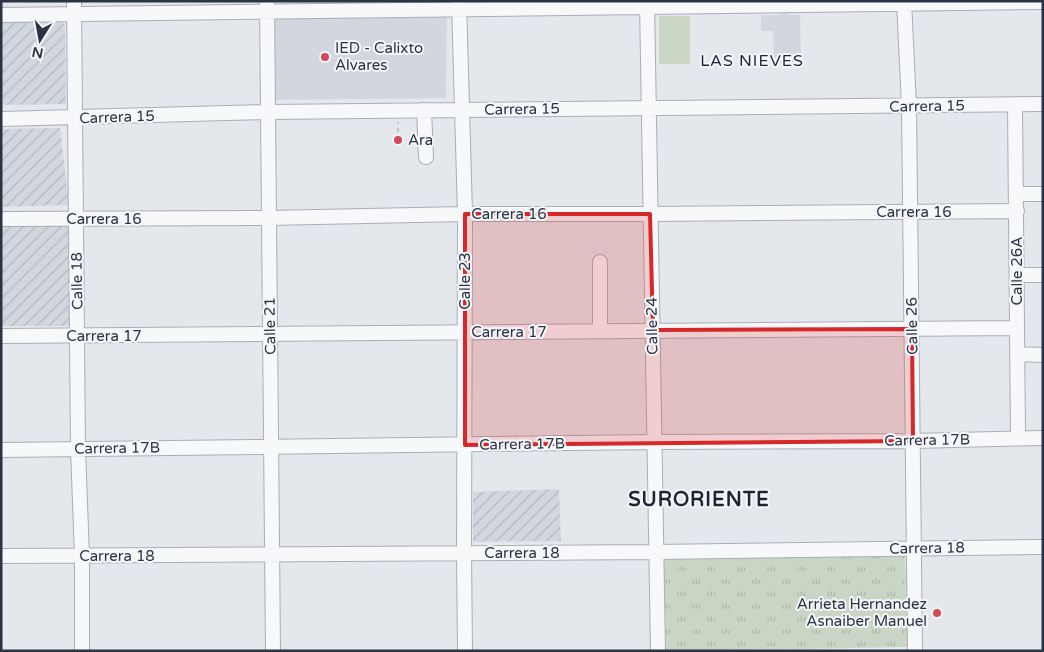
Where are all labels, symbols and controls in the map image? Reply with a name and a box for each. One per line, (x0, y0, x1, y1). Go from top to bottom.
north arrow (15, 15, 65, 65)
place label: IED - Calixto Alvares (335, 39, 423, 74)
text: N (30, 43, 45, 62)
marker: IED - Calixto Alvares (319, 51, 331, 63)
district label: LAS NIEVES (700, 51, 804, 71)
street label: Carrera 15 (889, 96, 965, 116)
street label: Carrera 15 (484, 99, 560, 119)
street label: Carrera 15 (79, 107, 155, 127)
place label: Ara (408, 131, 433, 149)
marker: Ara (392, 134, 404, 146)
street label: Carrera 16 (876, 203, 952, 221)
street label: Carrera 16 (471, 205, 547, 223)
street label: Carrera 16 (66, 210, 142, 228)
street label: Calle 26A (1008, 237, 1026, 305)
street label: Calle 18 (67, 252, 87, 310)
street label: Calle 23 (456, 252, 474, 310)
street label: Calle 21 (260, 297, 280, 355)
street label: Calle 24 (642, 297, 662, 355)
street label: Calle 26 (902, 297, 922, 355)
street label: Carrera 17 (471, 323, 547, 341)
street label: Carrera 17 (66, 327, 142, 345)
street label: Carrera 17B (884, 430, 970, 450)
street label: Carrera 17B (479, 434, 565, 454)
street label: Carrera 17B (74, 438, 160, 458)
district label: SURORIENTE (628, 488, 770, 512)
street label: Carrera 18 (889, 538, 965, 558)
street label: Carrera 18 (484, 544, 560, 562)
street label: Carrera 18 (79, 547, 155, 565)
place label: Arrieta Hernandez Asnaiber Manuel (797, 595, 927, 630)
marker: Arrieta Hernandez Asnaiber Manuel (931, 607, 943, 619)

